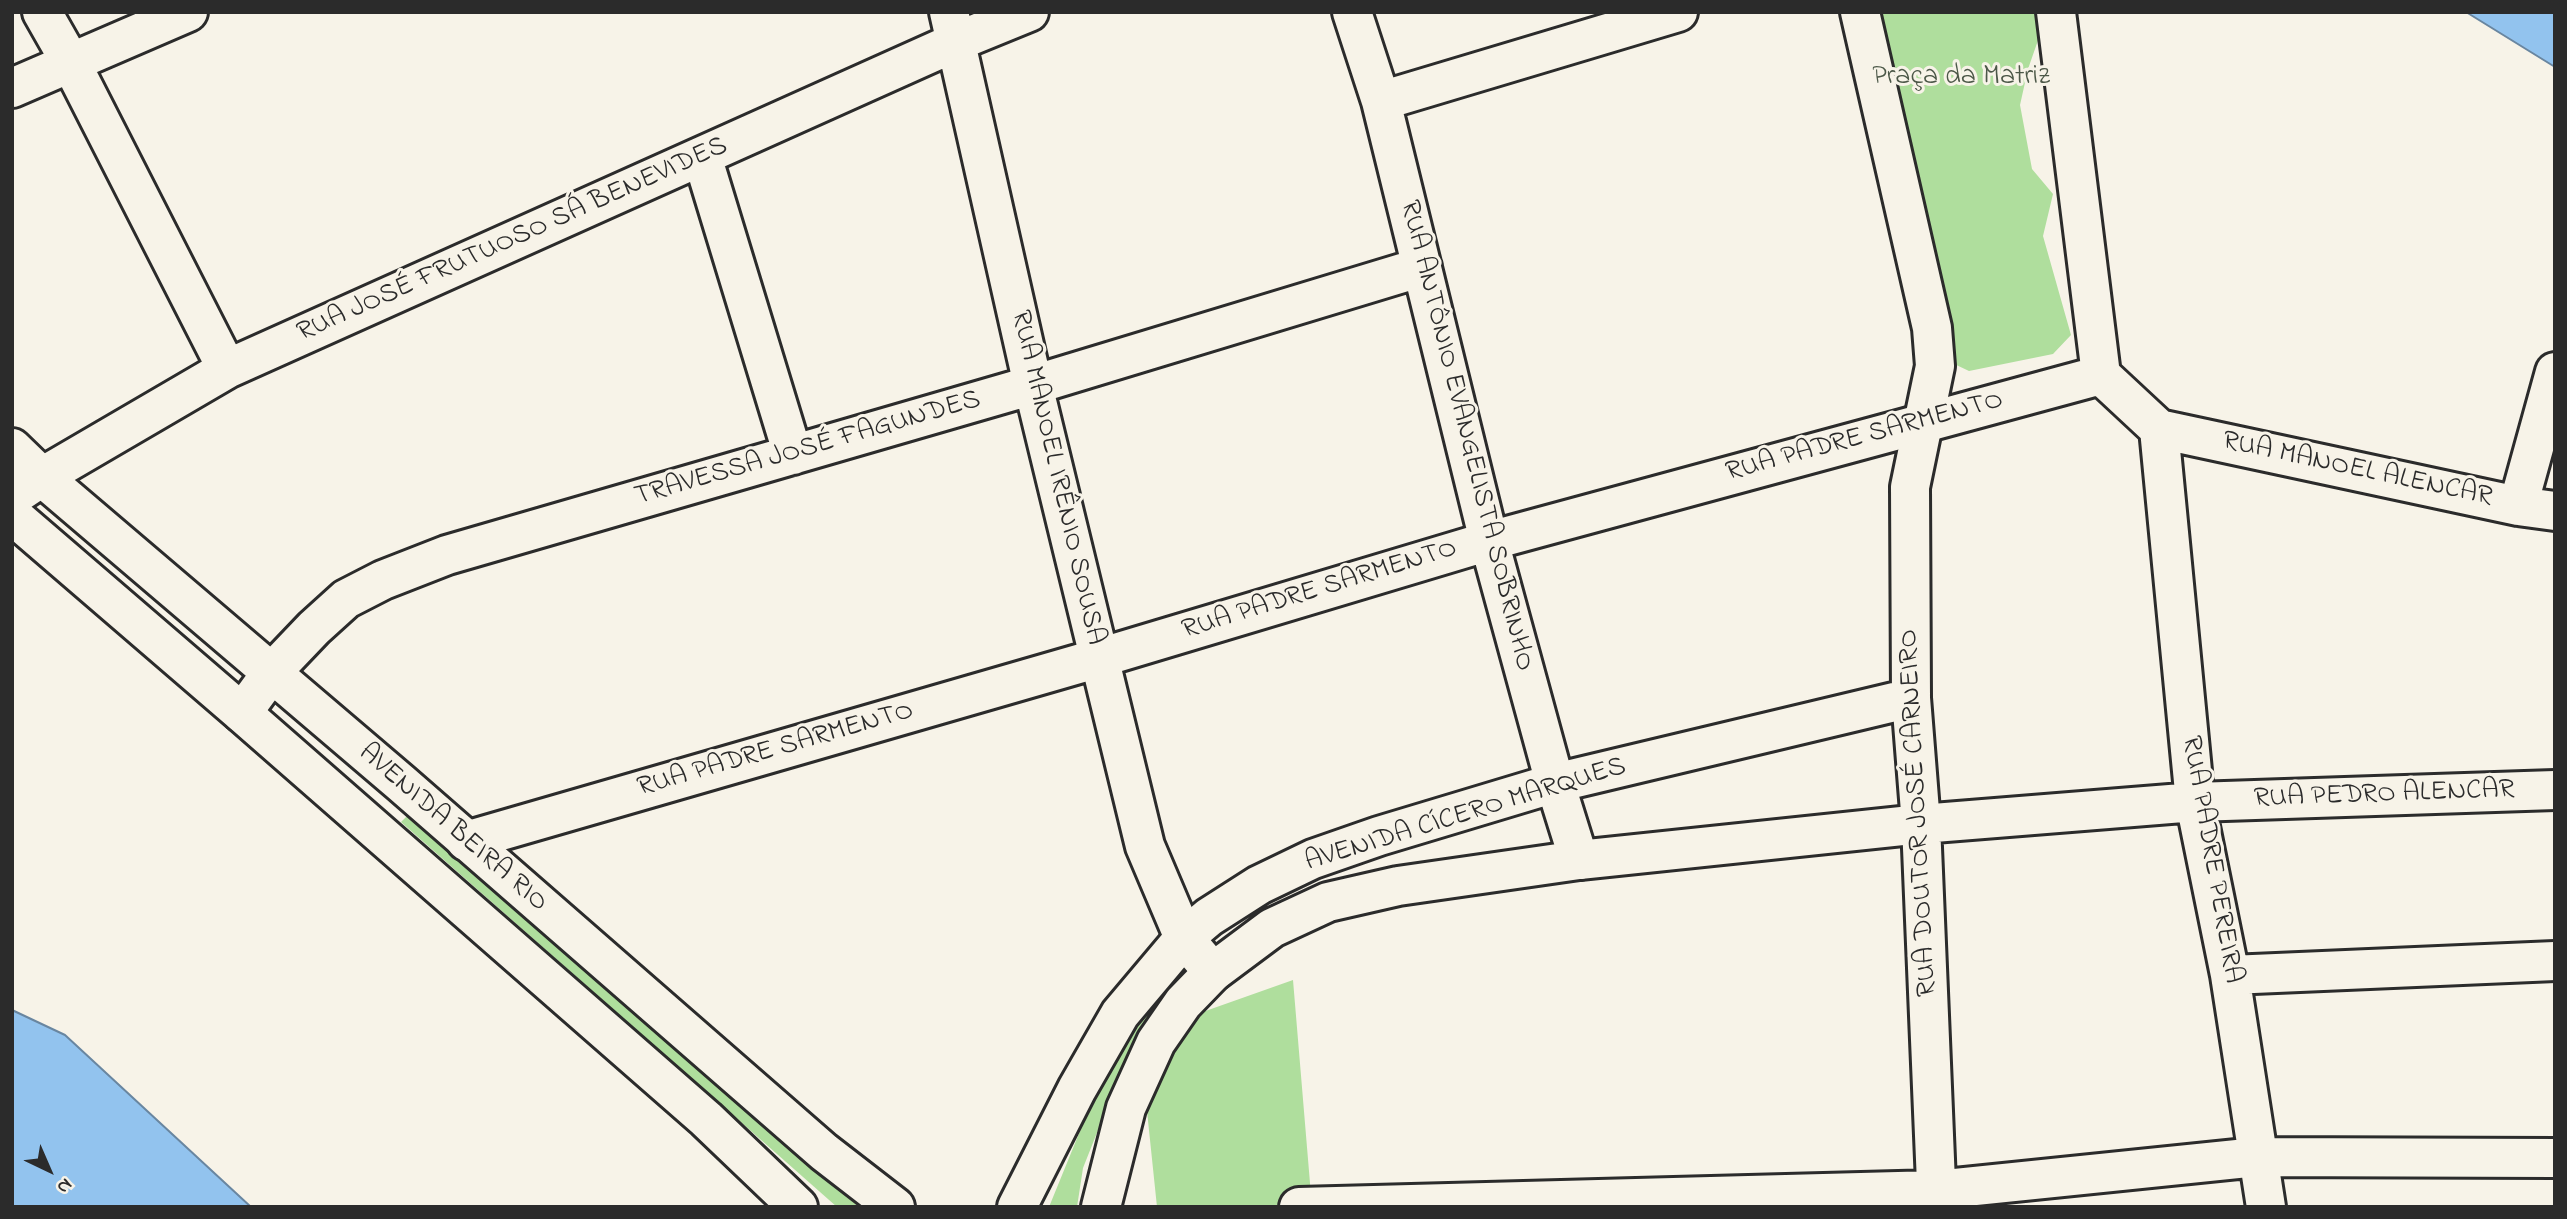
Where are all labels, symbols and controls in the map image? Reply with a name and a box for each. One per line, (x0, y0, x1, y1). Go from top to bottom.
park label: Praça da Matriz (1872, 61, 2050, 95)
street label: RUA JOSÉ FRUTUOSO SÁ BENEVIDES (293, 131, 733, 351)
street label: RUA ANTÔNIO EVANGELISTA SOBRINHO (1390, 197, 1540, 675)
street label: RUA MANOEL IRÊNIO SOUSA (1001, 307, 1111, 649)
street label: TRAVESSA JOSÉ FAGUNDES (631, 384, 985, 516)
street label: RUA PADRE SARMENTO (1723, 385, 2007, 491)
street label: RUA MANOEL ALENCAR (2219, 426, 2495, 516)
street label: RUA PADRE SARMENTO (1179, 533, 1461, 649)
street label: RUA DOUTOR JOSÉ CARNEIRO (1894, 628, 1946, 998)
street label: RUA PADRE SARMENTO (634, 695, 918, 807)
street label: RUA PADRE PEREIRA (2172, 734, 2248, 986)
street label: AVENIDA BEIRA RIO (350, 738, 554, 920)
street label: AVENIDA CÍCERO MARQUES (1302, 751, 1630, 881)
street label: RUA PEDRO ALENCAR (2253, 775, 2515, 817)
north arrow (14, 1135, 84, 1205)
text: N (50, 1171, 78, 1200)

